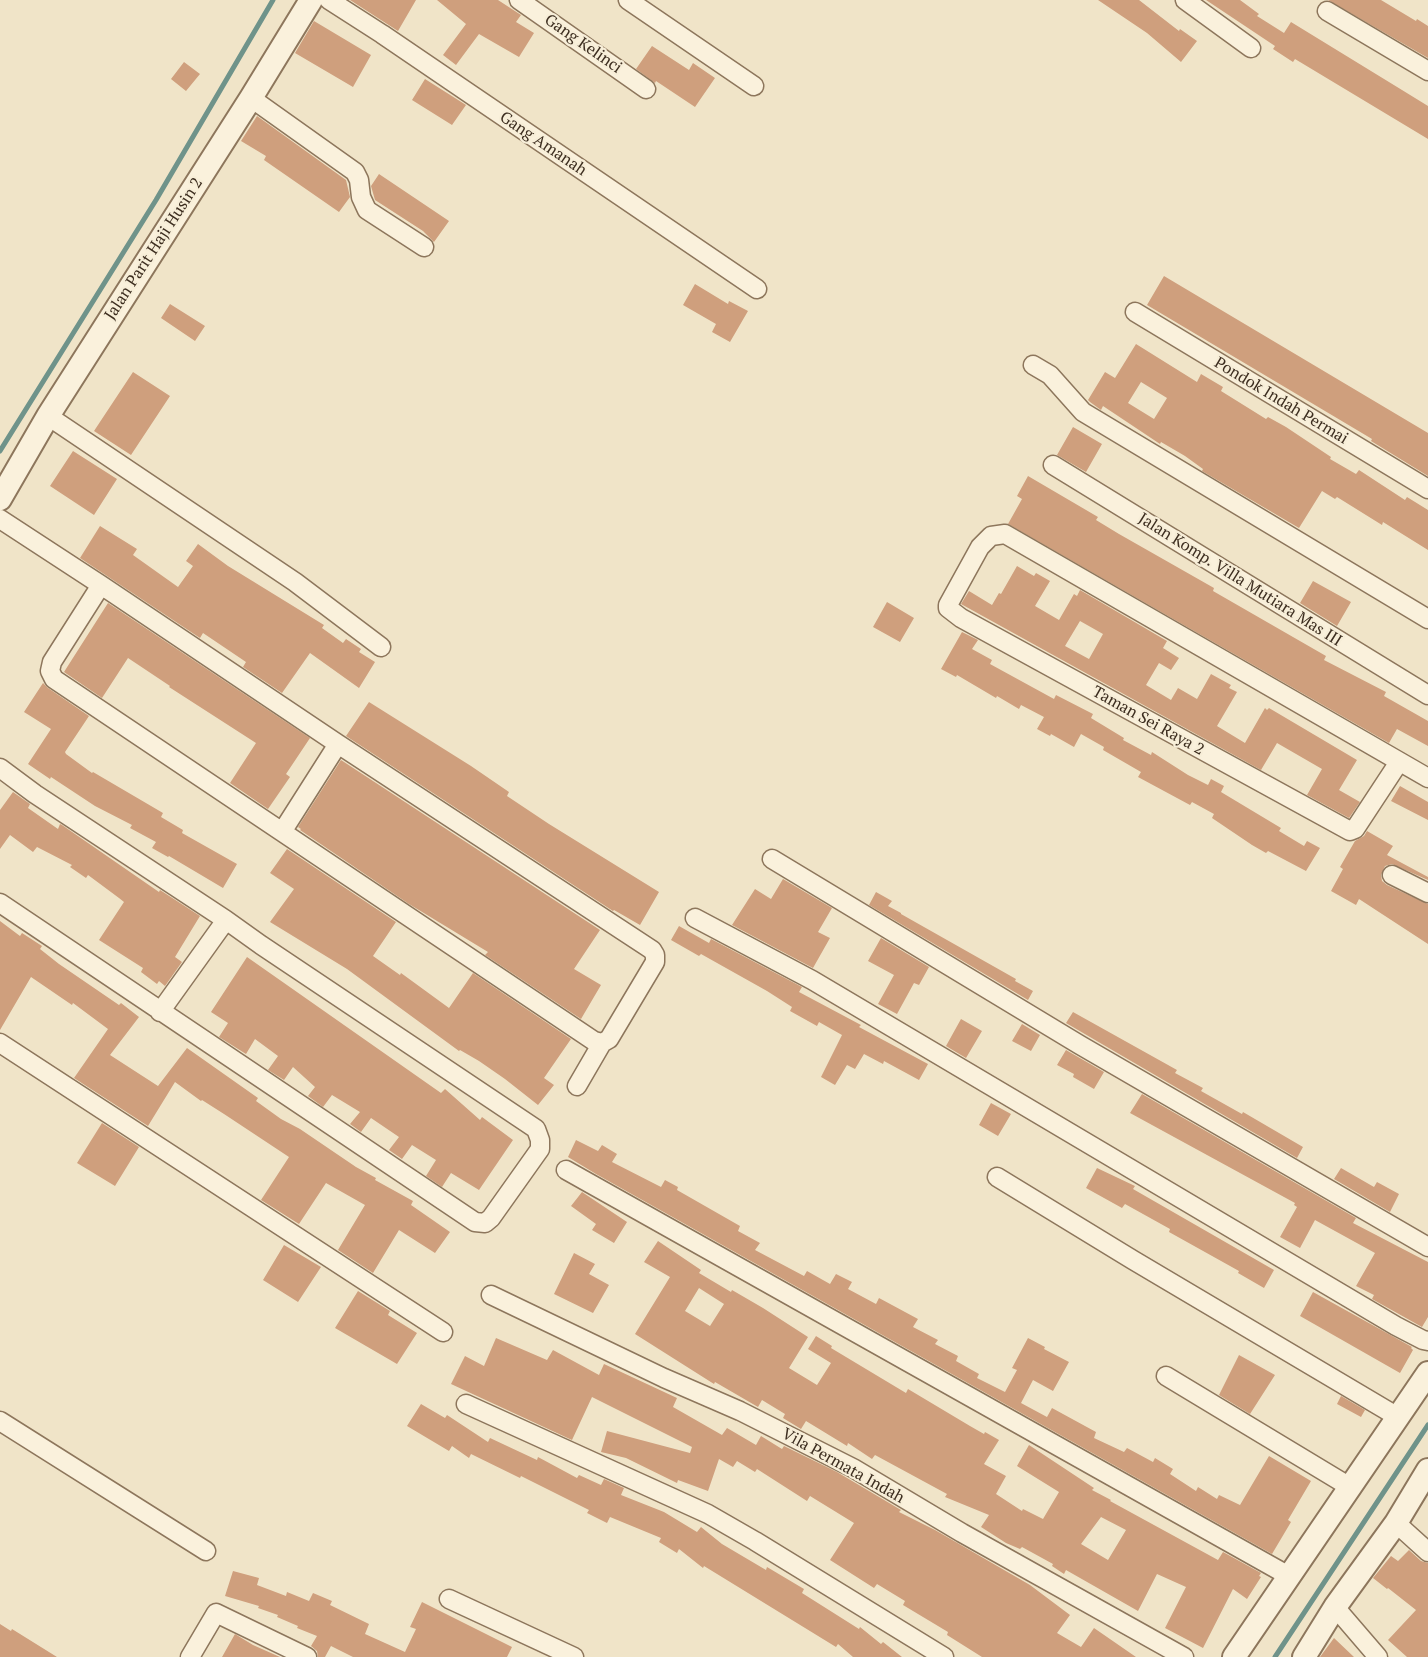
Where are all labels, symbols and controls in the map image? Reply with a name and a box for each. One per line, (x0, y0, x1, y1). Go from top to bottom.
street label: Gang Kelinci (541, 10, 625, 78)
street label: Gang Amanah (496, 108, 590, 180)
street label: Jalan Parit Haji Husin 2 (101, 174, 207, 324)
street label: Pondok Indah Permai (1211, 353, 1351, 449)
street label: Jalan Komp. Villa Mutiara Mas III (1135, 509, 1345, 651)
street label: Taman Sei Raya 2 (1089, 682, 1207, 760)
street label: Vila Permata Indah (778, 1424, 908, 1508)

